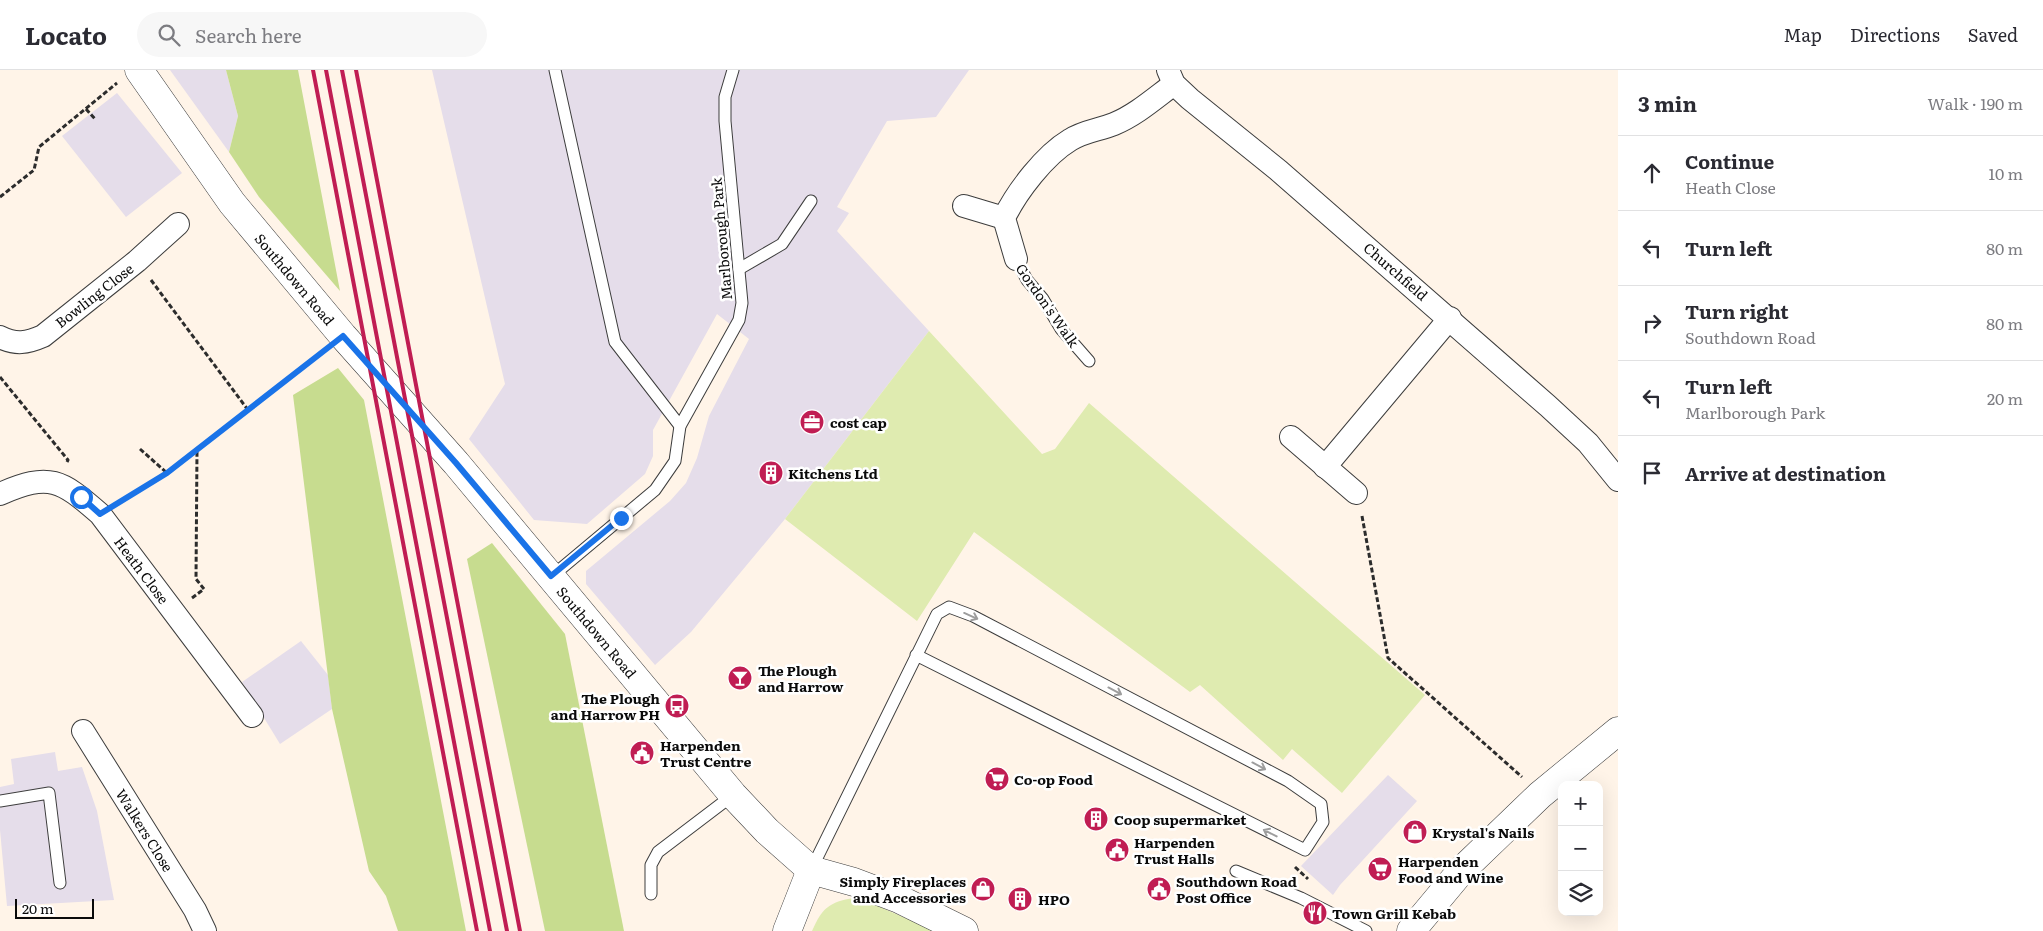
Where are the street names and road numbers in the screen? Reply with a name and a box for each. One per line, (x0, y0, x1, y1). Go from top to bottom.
street label: Marlborough Park (706, 177, 736, 301)
street label: Southdown Road (251, 229, 340, 330)
street label: Churchfield (1360, 237, 1433, 305)
street label: Bowling Close (51, 258, 137, 332)
street label: Gordon's Walk (1012, 259, 1085, 351)
street label: Heath Close (110, 532, 174, 608)
street label: Southdown Road (553, 582, 642, 683)
street label: Walkers Close (112, 785, 178, 875)

